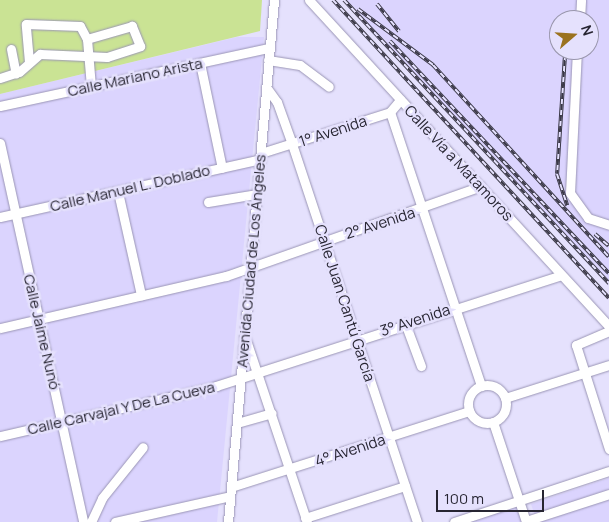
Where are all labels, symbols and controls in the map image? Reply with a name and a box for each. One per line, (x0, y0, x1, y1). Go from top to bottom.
north arrow (549, 10, 599, 60)
text: N (577, 22, 598, 38)
street label: Calle Mariano Arista (66, 54, 204, 100)
street label: Calle Vía a Matamoros (401, 101, 517, 225)
street label: 1° Avenida (297, 112, 369, 150)
street label: Avenida Ciudad de Los Ángeles (233, 154, 269, 368)
street label: Calle Manuel L. Doblado (48, 161, 212, 215)
street label: 2° Avenida (343, 203, 417, 243)
street label: Calle Juan Cantú García (311, 222, 379, 384)
street label: Calle Jaime Nunó (20, 273, 64, 391)
street label: 3° Avenida (378, 300, 452, 340)
street label: Calle Carvajal Y De La Cueva (25, 378, 217, 438)
street label: 4° Avenida (313, 430, 387, 470)
scale bar (439, 480, 546, 512)
text: 100 m (444, 488, 484, 509)

